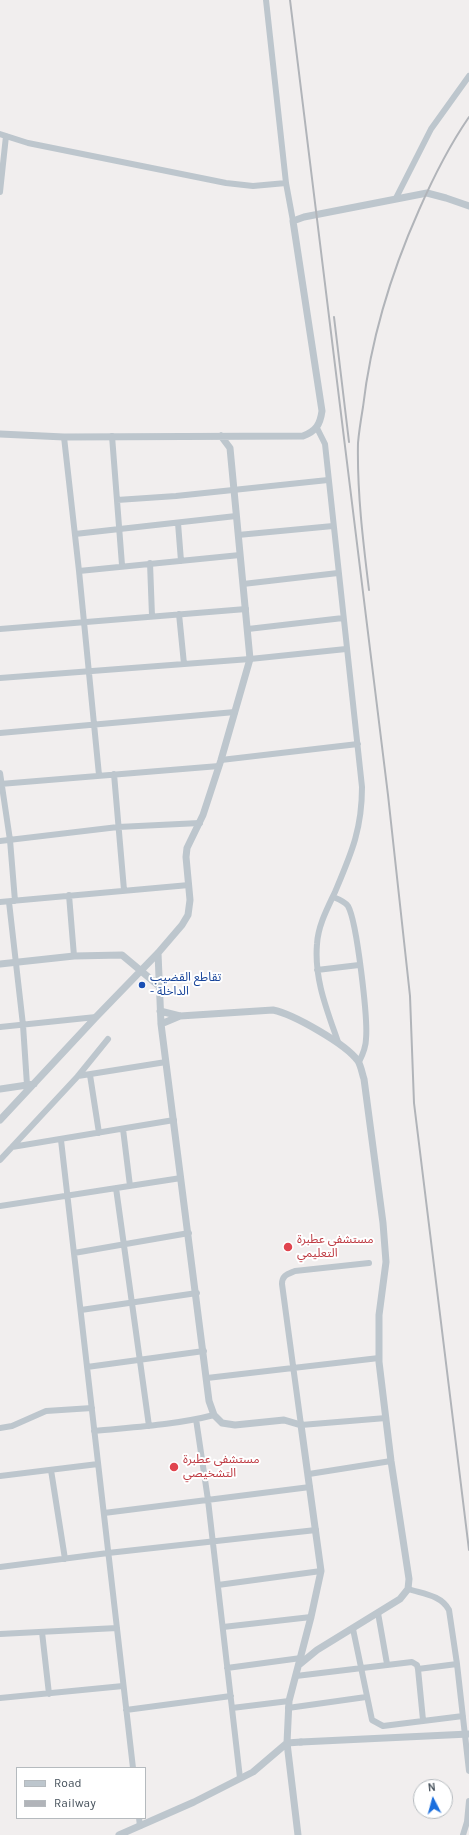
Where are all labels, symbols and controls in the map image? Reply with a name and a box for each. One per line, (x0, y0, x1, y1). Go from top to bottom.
place label: تقاطع القضيب - الداخلة (150, 971, 221, 999)
marker: تقاطع القضيب - الداخلة (137, 980, 147, 990)
place label: مستشفى عطبرة التعليمي (297, 1233, 374, 1261)
marker: مستشفى عطبرة التعليمي (282, 1241, 294, 1253)
place label: مستشفى عطبرة التشخيصي (183, 1453, 260, 1481)
marker: مستشفى عطبرة التشخيصي (168, 1461, 180, 1473)
legend (16, 1767, 146, 1819)
text: Road (54, 1776, 82, 1790)
north arrow (413, 1779, 453, 1819)
text: N (427, 1781, 436, 1794)
text: Railway (54, 1796, 96, 1810)

